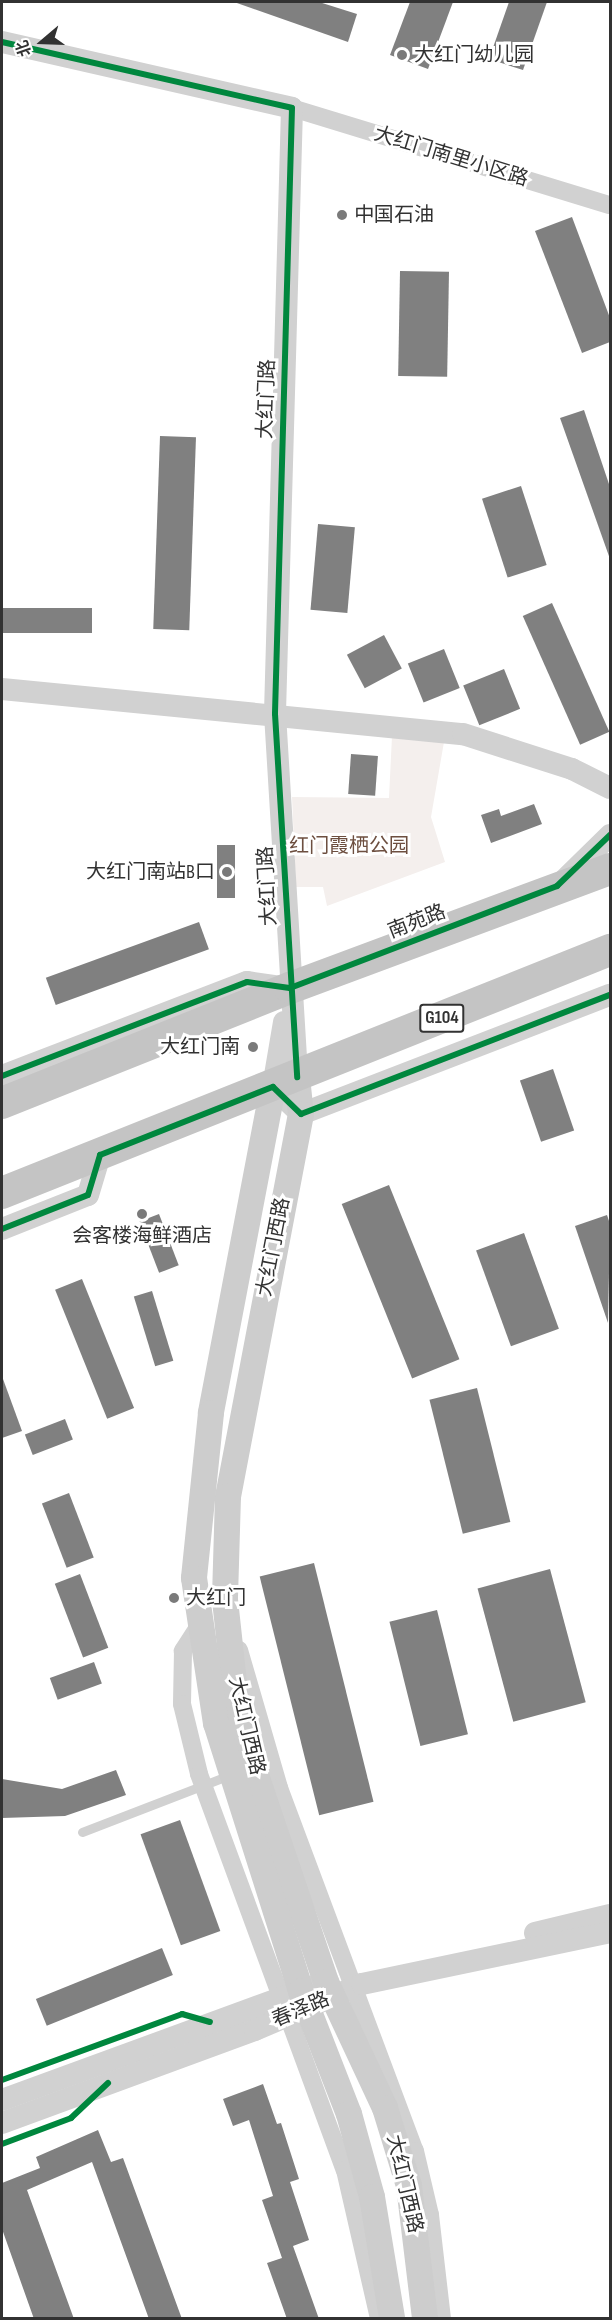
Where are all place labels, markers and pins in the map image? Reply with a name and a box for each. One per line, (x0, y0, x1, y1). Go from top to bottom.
place label: 大红门幼儿园 (414, 43, 534, 67)
marker: 大红门幼儿园 (395, 48, 409, 62)
place label: 中国石油 (354, 203, 434, 227)
marker: 中国石油 (335, 208, 349, 222)
place label: 大红门南站B口 (86, 860, 215, 884)
marker: 大红门南站B口 (220, 865, 234, 879)
place label: 大红门南 (160, 1035, 240, 1059)
marker: 大红门南 (244, 1038, 262, 1056)
marker: 会客楼海鲜酒店 (135, 1207, 149, 1221)
place label: 会客楼海鲜酒店 (72, 1224, 212, 1248)
place label: 大红门 (186, 1586, 246, 1610)
marker: 大红门 (167, 1591, 181, 1605)

